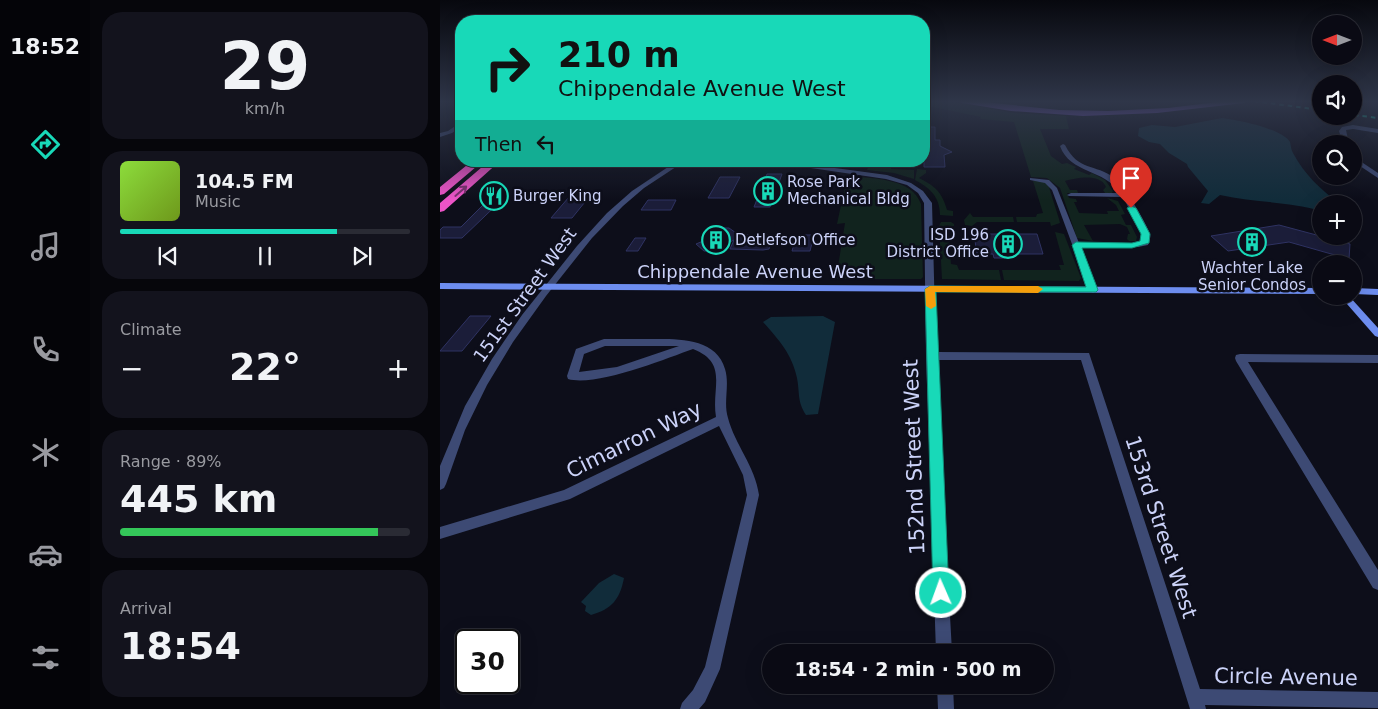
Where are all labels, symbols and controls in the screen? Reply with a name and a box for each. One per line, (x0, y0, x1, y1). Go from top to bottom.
north arrow (1312, 15, 1362, 65)
map controls (1312, 15, 1362, 305)
text: 29 (220, 29, 310, 104)
text: 18:52 (10, 34, 80, 59)
icon: right (475, 35, 540, 100)
text: 210 m (558, 35, 680, 75)
button: sound (1312, 75, 1362, 125)
text: Chippendale Avenue West (558, 76, 846, 101)
text: km/h (245, 99, 285, 118)
icon: directions (28, 127, 63, 162)
icon: left (532, 130, 560, 158)
text: Then (475, 133, 522, 155)
button: search (1312, 135, 1362, 185)
pin (1110, 157, 1152, 208)
icon: arrive (1117, 164, 1145, 192)
text: 104.5 FM (195, 170, 294, 192)
place label: Rose Park Mechanical Bldg (787, 173, 910, 208)
building icon: Rose Park Mechanical Bldg (753, 176, 783, 206)
restaurant icon: Burger King (479, 181, 509, 211)
one-way arrow (455, 185, 468, 196)
place label: Burger King (513, 187, 601, 205)
text: Music (195, 192, 241, 211)
button: + (1312, 195, 1362, 245)
street label: 151st Street West (469, 223, 580, 366)
building icon: Detlefson Office (701, 225, 731, 255)
place label: ISD 196 District Office (887, 226, 989, 261)
building icon: Wachter Lake Senior Condos (1237, 227, 1267, 257)
icon: music (28, 229, 63, 264)
building icon: ISD 196 District Office (993, 229, 1023, 259)
place label: Detlefson Office (735, 231, 855, 249)
icon: previous (154, 242, 182, 270)
icon: pause (251, 242, 279, 270)
icon: next (348, 242, 376, 270)
button: − (1312, 255, 1362, 305)
place label: Wachter Lake Senior Condos (1198, 259, 1306, 294)
street label: Chippendale Avenue West (637, 261, 873, 282)
text: Climate (120, 320, 182, 339)
icon: phone (28, 332, 63, 367)
text: 22° (229, 345, 301, 389)
text: − (120, 352, 143, 385)
text: + (387, 352, 410, 385)
street label: 152nd Street West (899, 359, 929, 555)
street label: Cimarron Way (562, 397, 706, 483)
street label: 153rd Street West (1120, 433, 1202, 621)
icon: climate (28, 435, 63, 470)
text: Range · 89% (120, 452, 222, 471)
text: 445 km (120, 477, 277, 521)
icon: car (28, 537, 63, 572)
position arrow (914, 566, 966, 618)
text: Arrival (120, 599, 172, 618)
text: 18:54 (120, 624, 241, 668)
speed limit sign: 30 (455, 629, 520, 694)
icon: filters (28, 640, 63, 675)
text: 18:54 · 2 min · 500 m (794, 658, 1022, 680)
street label: Circle Avenue (1214, 664, 1358, 690)

